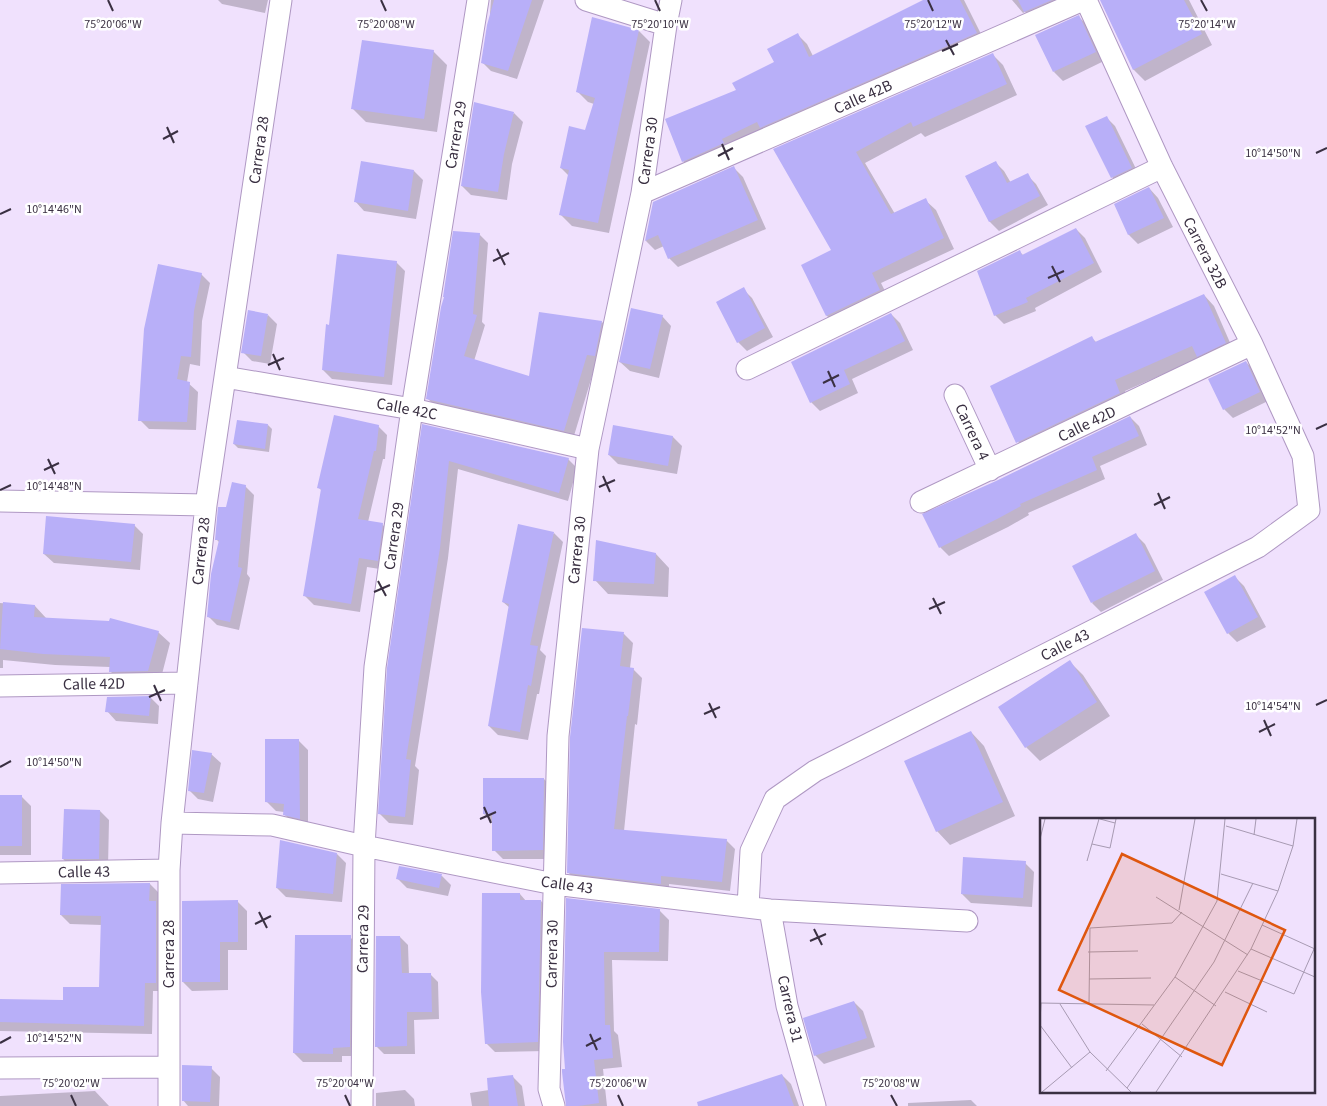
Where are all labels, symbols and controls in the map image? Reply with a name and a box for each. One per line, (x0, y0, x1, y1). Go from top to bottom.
text: 75°20'06"W (84, 16, 142, 33)
text: 75°20'08"W (357, 16, 415, 33)
text: 75°20'10"W (631, 16, 689, 33)
text: 75°20'12"W (904, 16, 962, 33)
text: 75°20'14"W (1178, 16, 1236, 33)
street label: Calle 42B (830, 74, 896, 120)
street label: Carrera 29 (440, 99, 472, 171)
street label: Carrera 28 (243, 115, 275, 185)
street label: Carrera 30 (632, 116, 664, 186)
text: 10°14'50"N (1245, 145, 1301, 162)
text: 10°14'46"N (26, 201, 82, 218)
street label: Carrera 32B (1178, 213, 1232, 293)
street label: Calle 42C (375, 392, 439, 426)
street label: Carrera 4 (949, 400, 995, 464)
street label: Calle 42D (1054, 400, 1120, 448)
text: 10°14'52"N (1245, 422, 1301, 439)
text: 10°14'48"N (26, 478, 82, 495)
street label: Carrera 29 (378, 501, 410, 571)
street label: Carrera 30 (562, 515, 592, 585)
street label: Carrera 28 (186, 516, 216, 586)
street label: Calle 43 (1037, 623, 1093, 667)
street label: Calle 42D (63, 672, 125, 696)
text: 10°14'54"N (1245, 698, 1301, 715)
text: 10°14'50"N (26, 754, 82, 771)
inset map (1040, 818, 1314, 1094)
street label: Calle 43 (58, 861, 110, 883)
street label: Calle 43 (540, 870, 595, 900)
street label: Carrera 29 (351, 905, 375, 973)
street label: Carrera 28 (158, 920, 180, 988)
street label: Carrera 30 (540, 920, 564, 988)
street label: Carrera 31 (772, 973, 808, 1045)
text: 10°14'52"N (26, 1030, 82, 1047)
text: 75°20'02"W (42, 1075, 100, 1092)
text: 75°20'04"W (316, 1075, 374, 1092)
text: 75°20'06"W (589, 1075, 647, 1092)
text: 75°20'08"W (862, 1075, 920, 1092)

